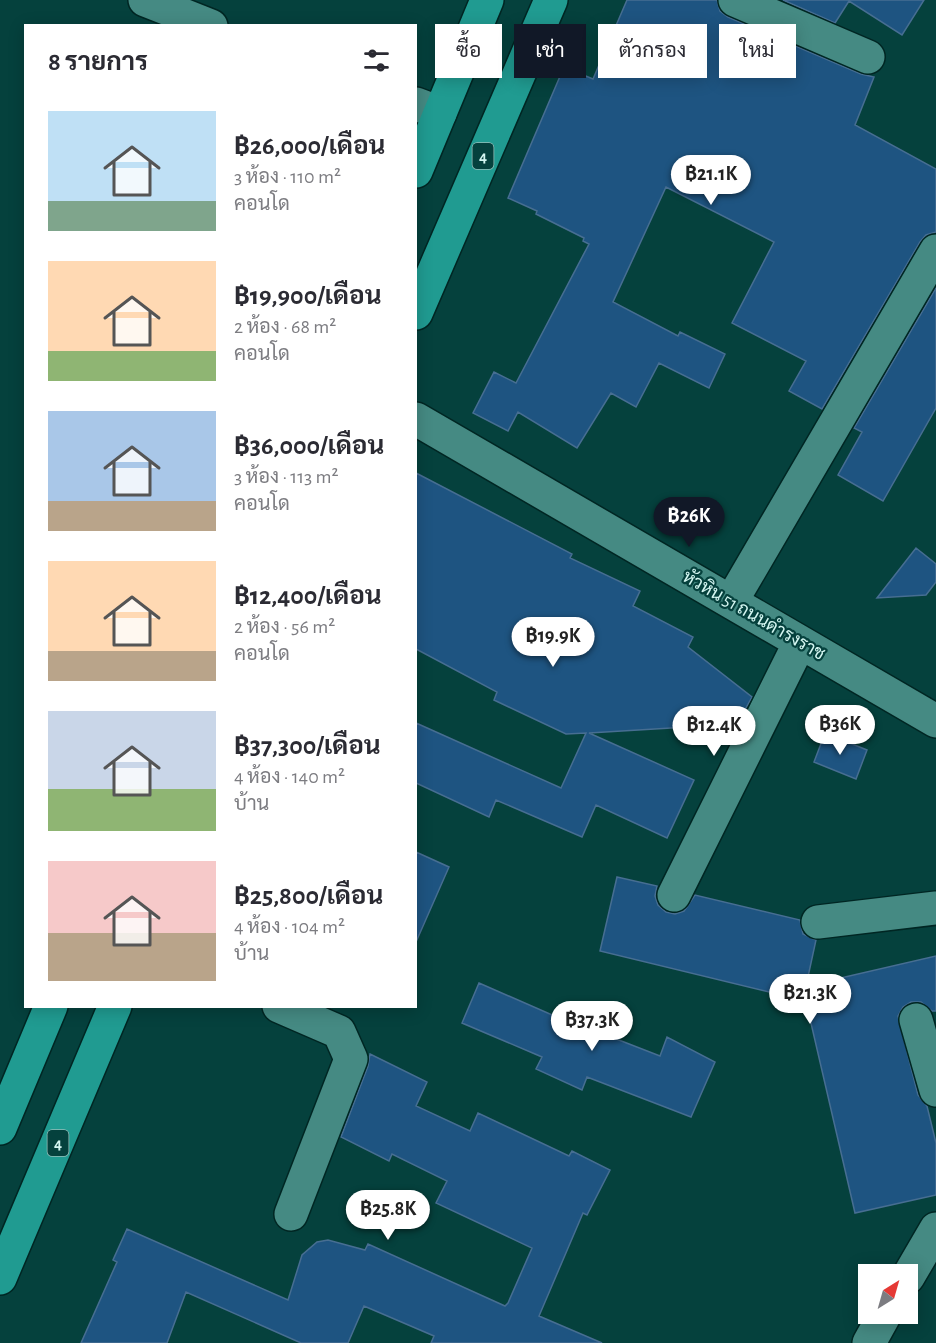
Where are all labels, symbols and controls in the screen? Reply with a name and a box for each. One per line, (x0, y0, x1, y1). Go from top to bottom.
chip: ซื้อ (435, 24, 502, 78)
chip: เช่า (514, 24, 586, 78)
chip: ตัวกรอง (598, 24, 707, 78)
chip: ใหม่ (719, 24, 796, 78)
icon: filters (360, 44, 393, 77)
text: 8 รายการ (48, 49, 148, 75)
text: ฿26,000/เดือน (234, 133, 385, 159)
icon: home (96, 135, 168, 207)
road number: 4 (472, 143, 494, 169)
pin: ฿21.1K (662, 155, 760, 206)
text: ฿21.1K (685, 164, 737, 184)
text: 3 ห้อง · 110 m² (234, 167, 341, 187)
text: คอนโด (234, 194, 290, 214)
text: ฿19,900/เดือน (234, 283, 382, 309)
icon: home (96, 285, 168, 357)
text: 2 ห้อง · 68 m² (234, 317, 336, 337)
text: คอนโด (234, 344, 290, 364)
text: ฿36,000/เดือน (234, 433, 384, 459)
icon: home (96, 435, 168, 507)
text: 3 ห้อง · 113 m² (234, 467, 339, 487)
text: คอนโด (234, 494, 290, 514)
pin: ฿26K (653, 497, 725, 548)
text: ฿26K (668, 506, 710, 526)
street label: หัวหิน 51 ถนนดำรงราช (679, 565, 829, 664)
text: ฿12,400/เดือน (234, 583, 382, 609)
icon: home (96, 585, 168, 657)
text: 2 ห้อง · 56 m² (234, 617, 335, 637)
pin: ฿19.9K (504, 617, 602, 668)
text: ฿19.9K (526, 626, 580, 646)
text: คอนโด (234, 644, 290, 664)
pin: ฿36K (804, 705, 876, 756)
pin: ฿12.4K (665, 706, 763, 757)
text: ฿36K (819, 714, 861, 734)
text: ฿12.4K (687, 715, 742, 735)
text: ฿37,300/เดือน (234, 733, 381, 759)
icon: home (96, 735, 168, 807)
text: 4 ห้อง · 140 m² (234, 767, 345, 787)
text: บ้าน (234, 794, 269, 814)
text: ฿25,800/เดือน (234, 883, 383, 909)
icon: home (96, 885, 168, 957)
text: 4 ห้อง · 104 m² (234, 917, 345, 937)
text: บ้าน (234, 944, 269, 964)
pin: ฿21.3K (761, 974, 859, 1025)
text: ฿21.3K (783, 983, 837, 1003)
pin: ฿37.3K (543, 1001, 641, 1052)
text: ฿37.3K (565, 1010, 619, 1030)
road number: 4 (48, 1130, 68, 1156)
pin: ฿25.8K (339, 1190, 437, 1241)
text: ฿25.8K (360, 1199, 416, 1219)
north arrow (858, 1264, 918, 1324)
map controls (858, 1264, 918, 1324)

